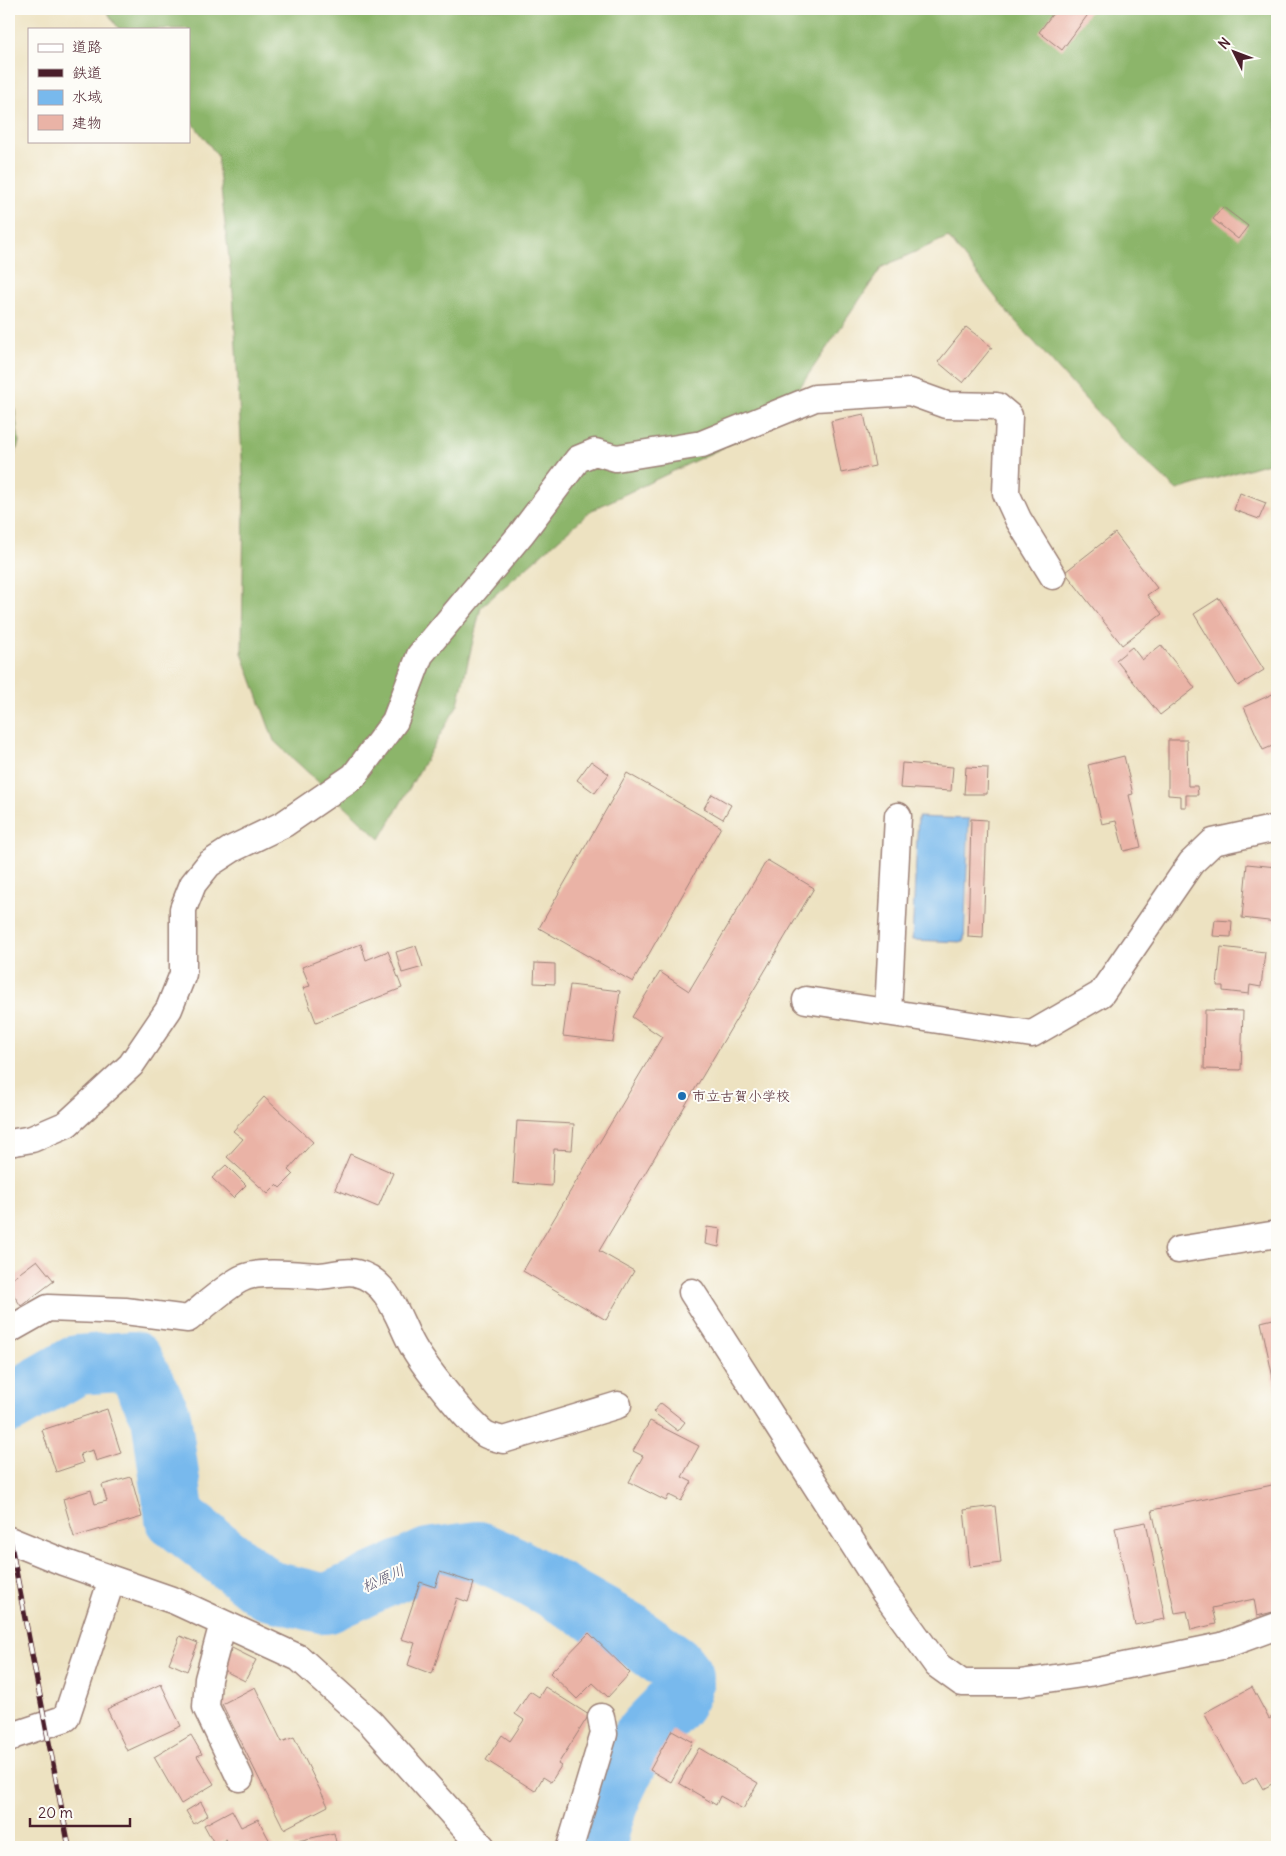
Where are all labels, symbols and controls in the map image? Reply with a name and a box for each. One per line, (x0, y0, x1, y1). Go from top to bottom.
legend (28, 28, 190, 142)
north arrow (1208, 28, 1258, 78)
text: N (1214, 34, 1234, 53)
text: 道路 (72, 37, 102, 56)
text: 鉄道 (72, 63, 102, 82)
text: 水域 (72, 87, 102, 106)
text: 建物 (72, 113, 102, 132)
place label: 市立古賀小学校 (692, 1087, 790, 1105)
marker: 市立古賀小学校 (676, 1090, 688, 1102)
water label: 松原川 (359, 1560, 407, 1596)
scale bar (30, 1796, 130, 1828)
text: 20 m (38, 1803, 73, 1822)

